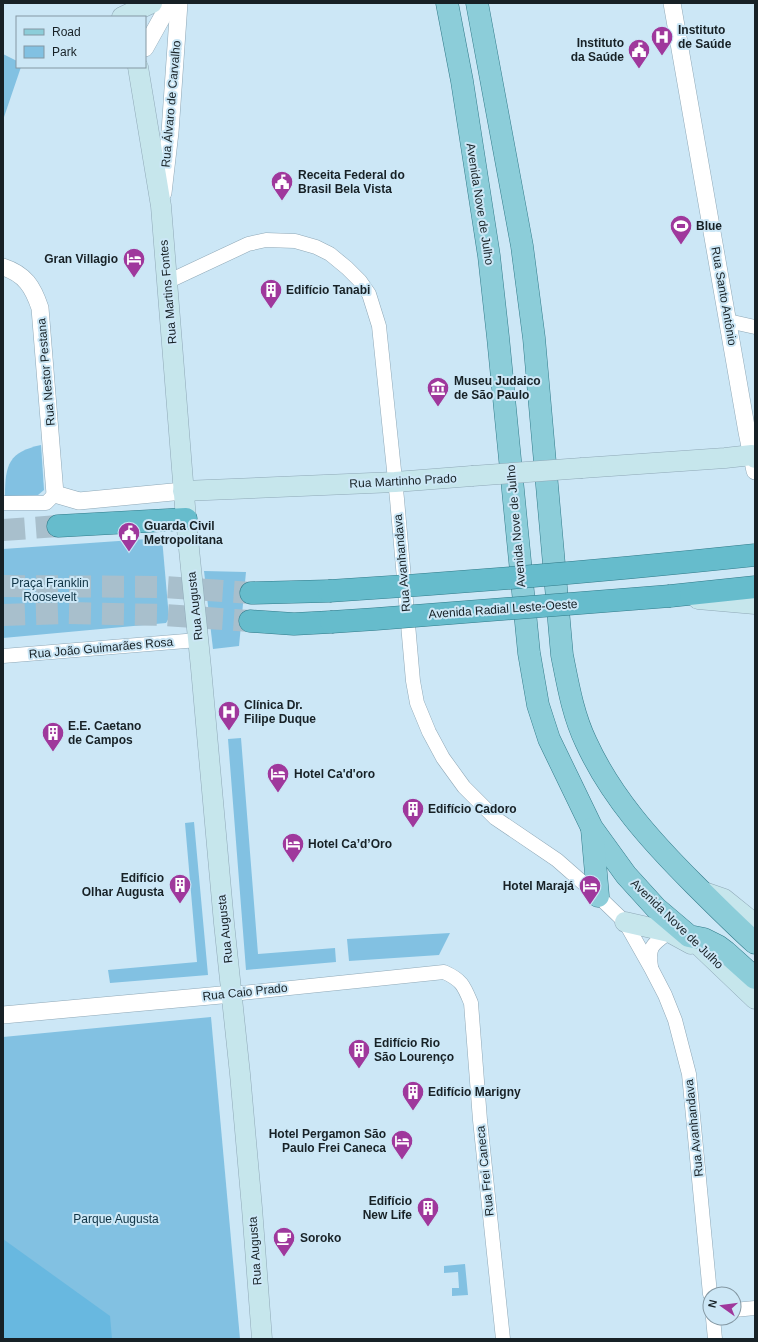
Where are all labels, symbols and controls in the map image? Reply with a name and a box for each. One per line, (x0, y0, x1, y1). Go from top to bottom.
legend (16, 16, 146, 68)
place label: Instituto de Saúde (678, 23, 732, 51)
hospital icon: Instituto de Saúde (649, 24, 675, 57)
text: Road (52, 25, 81, 39)
place label: Instituto da Saúde (571, 36, 624, 64)
public building icon: Instituto da Saúde (626, 37, 652, 70)
street label: Rua Álvaro de Carvalho (157, 40, 184, 168)
text: Park (52, 45, 78, 59)
street label: Avenida Nove de Julho (463, 142, 497, 266)
place label: Receita Federal do Brasil Bela Vista (298, 168, 405, 196)
public building icon: Receita Federal do Brasil Bela Vista (269, 169, 295, 202)
sports icon: Blue (668, 213, 694, 246)
place label: Blue (696, 219, 722, 233)
street label: Rua Martins Fontes (156, 239, 180, 345)
hotel icon: Gran Villagio (121, 246, 147, 279)
street label: Rua Santo Antônio (708, 246, 740, 347)
place label: Gran Villagio (44, 252, 118, 266)
building icon: Edifício Tanabi (258, 277, 284, 310)
place label: Edifício Tanabi (286, 283, 370, 297)
street label: Rua Nestor Pestana (34, 317, 58, 426)
place label: Museu Judaico de São Paulo (454, 374, 541, 402)
museum icon: Museu Judaico de São Paulo (425, 375, 451, 408)
street label: Avenida Nove de Julho (504, 464, 528, 588)
street label: Rua Martinho Prado (349, 471, 457, 491)
street label: Rua Avanhandava (391, 513, 413, 612)
place label: Guarda Civil Metropolitana (144, 519, 223, 547)
public building icon: Guarda Civil Metropolitana (116, 520, 142, 553)
street label: Rua Augusta (184, 571, 206, 641)
park label: Praça Franklin Roosevelt (11, 576, 89, 604)
street label: Avenida Radial Leste-Oeste (428, 597, 578, 621)
street label: Rua João Guimarães Rosa (28, 635, 174, 661)
place label: Clínica Dr. Filipe Duque (244, 698, 316, 726)
hospital icon: Clínica Dr. Filipe Duque (216, 699, 242, 732)
place label: E.E. Caetano de Campos (68, 719, 141, 747)
building icon: E.E. Caetano de Campos (40, 720, 66, 753)
hotel icon: Hotel Ca'd'oro (265, 761, 291, 794)
place label: Hotel Ca'd'oro (294, 767, 375, 781)
building icon: Edifício Cadoro (400, 796, 426, 829)
place label: Edifício Cadoro (428, 802, 517, 816)
hotel icon: Hotel Ca’d’Oro (280, 831, 306, 864)
place label: Hotel Ca’d’Oro (308, 837, 392, 851)
place label: Edifício Olhar Augusta (82, 871, 164, 899)
building icon: Edifício Olhar Augusta (167, 872, 193, 905)
hotel icon: Hotel Marajá (577, 873, 603, 906)
street label: Avenida Nove de Julho (628, 876, 726, 972)
place label: Hotel Marajá (503, 879, 574, 893)
street label: Rua Augusta (214, 894, 236, 964)
street label: Rua Caio Prado (202, 981, 289, 1003)
place label: Edifício Rio São Lourenço (374, 1036, 454, 1064)
building icon: Edifício Rio São Lourenço (346, 1037, 372, 1070)
street label: Rua Avanhandava (682, 1078, 706, 1177)
building icon: Edifício Marigny (400, 1079, 426, 1112)
place label: Edifício Marigny (428, 1085, 521, 1099)
street label: Rua Frei Caneca (473, 1125, 497, 1217)
place label: Hotel Pergamon São Paulo Frei Caneca (269, 1127, 386, 1155)
hotel icon: Hotel Pergamon São Paulo Frei Caneca (389, 1128, 415, 1161)
place label: Edifício New Life (363, 1194, 412, 1222)
building icon: Edifício New Life (415, 1195, 441, 1228)
park label: Parque Augusta (73, 1212, 159, 1226)
street label: Rua Augusta (246, 1216, 264, 1286)
cafe icon: Soroko (271, 1225, 297, 1258)
place label: Soroko (300, 1231, 341, 1245)
north arrow (702, 1286, 742, 1326)
text: N (706, 1298, 719, 1309)

